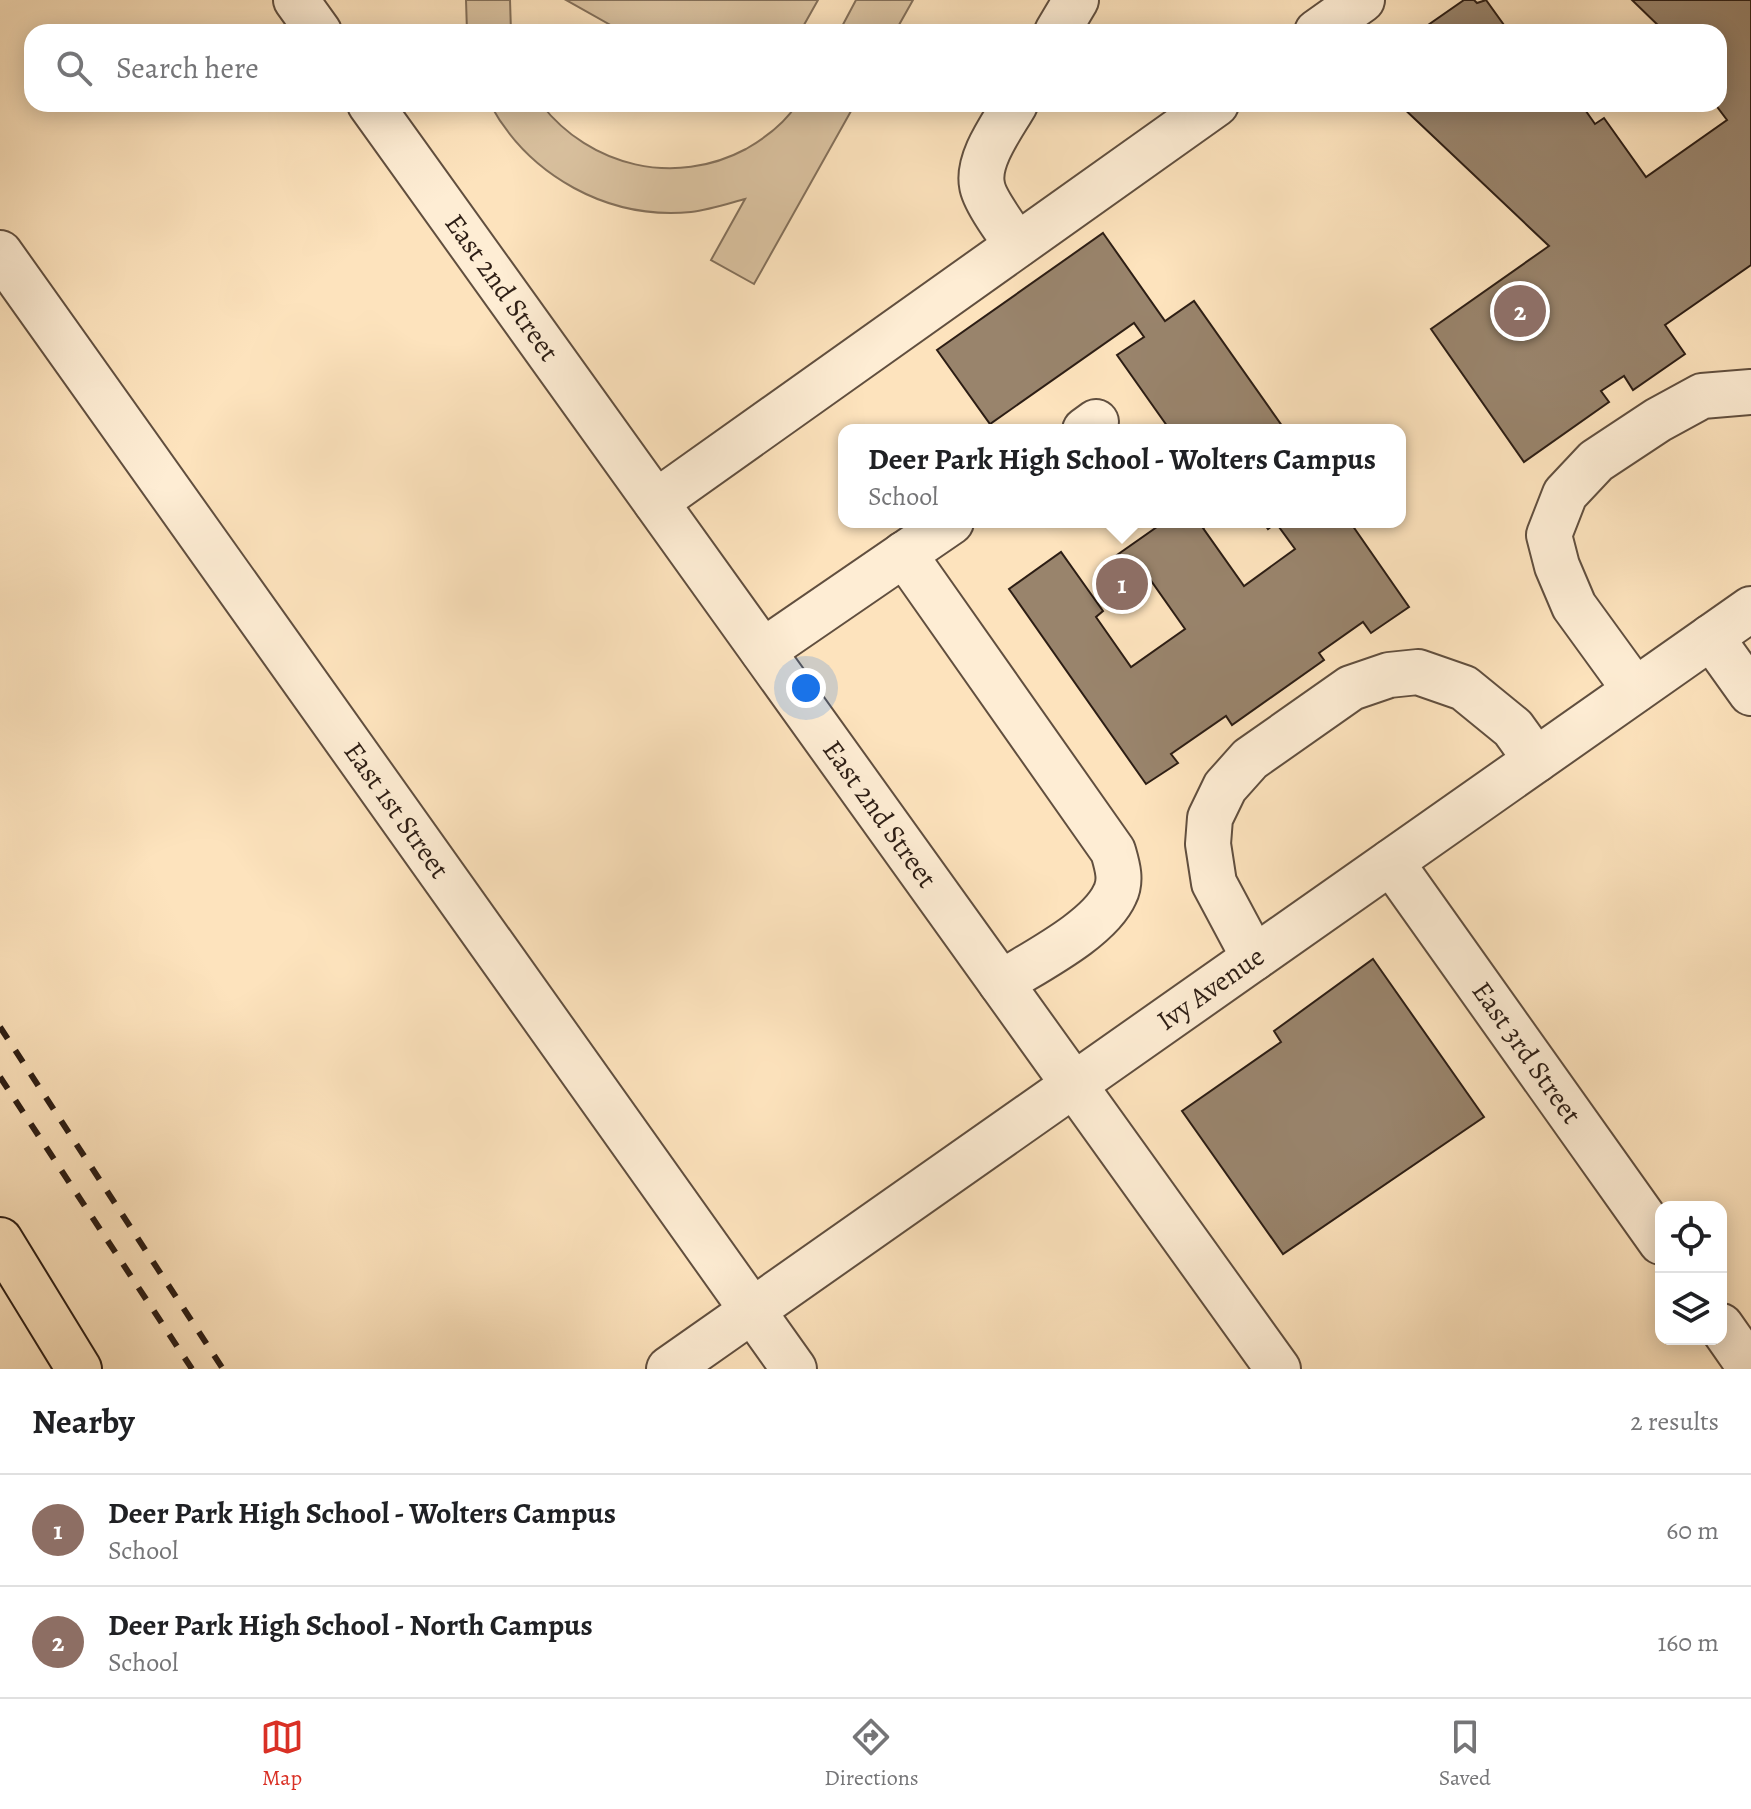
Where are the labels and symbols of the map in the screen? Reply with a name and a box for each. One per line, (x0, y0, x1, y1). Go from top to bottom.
street label: East 2nd Street (436, 206, 568, 369)
pin: 2 (1494, 281, 1546, 341)
pin: 1 (1096, 554, 1148, 614)
your location (786, 668, 826, 708)
street label: East 2nd Street (814, 733, 946, 895)
street label: East 1st Street (335, 734, 458, 886)
street label: Ivy Avenue (1149, 938, 1272, 1039)
street label: East 3rd Street (1463, 974, 1590, 1132)

